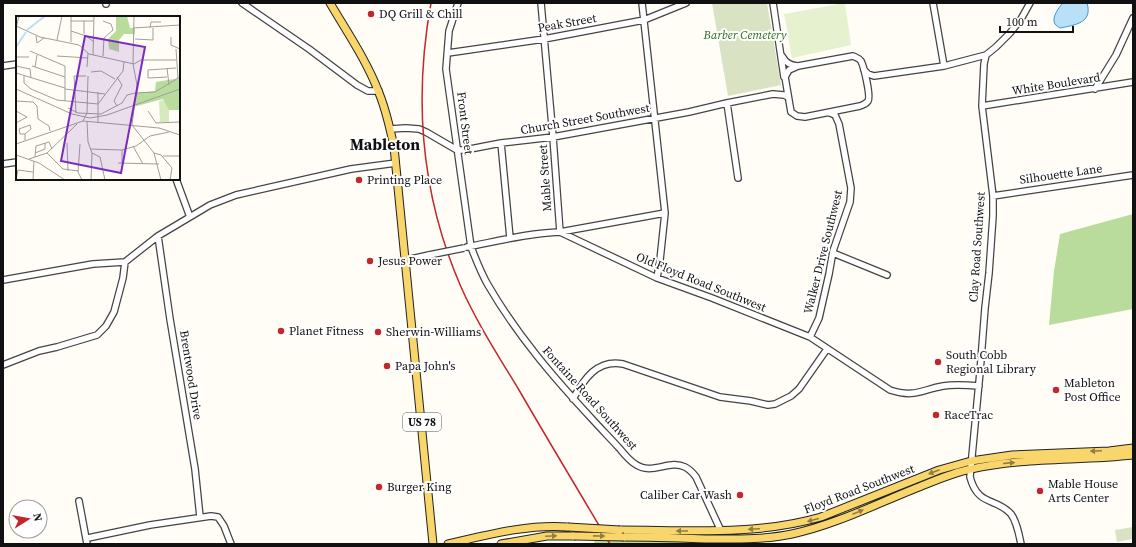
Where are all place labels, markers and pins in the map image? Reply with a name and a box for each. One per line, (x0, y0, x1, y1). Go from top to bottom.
place label: DQ Grill & Chill (379, 6, 463, 22)
marker: DQ Grill & Chill (366, 9, 376, 19)
place label: Printing Place (367, 172, 442, 188)
marker: Printing Place (354, 175, 364, 185)
place label: Jesus Power (377, 253, 442, 269)
marker: Jesus Power (365, 256, 375, 266)
place label: Planet Fitness (289, 323, 364, 339)
place label: Sherwin-Williams (386, 324, 481, 340)
marker: Planet Fitness (276, 326, 286, 336)
marker: Sherwin-Williams (373, 327, 383, 337)
place label: South Cobb Regional Library (946, 347, 1037, 377)
marker: South Cobb Regional Library (933, 357, 943, 367)
place label: Papa John's (395, 358, 455, 374)
marker: Papa John's (382, 361, 392, 371)
place label: Mableton Post Office (1064, 375, 1121, 405)
marker: Mableton Post Office (1051, 385, 1061, 395)
place label: RaceTrac (944, 407, 993, 423)
marker: RaceTrac (931, 410, 941, 420)
place label: Mable House Arts Center (1048, 476, 1118, 506)
place label: Burger King (387, 479, 451, 495)
marker: Burger King (374, 482, 384, 492)
marker: Mable House Arts Center (1035, 486, 1045, 496)
place label: Caliber Car Wash (640, 487, 732, 503)
marker: Caliber Car Wash (735, 490, 745, 500)

